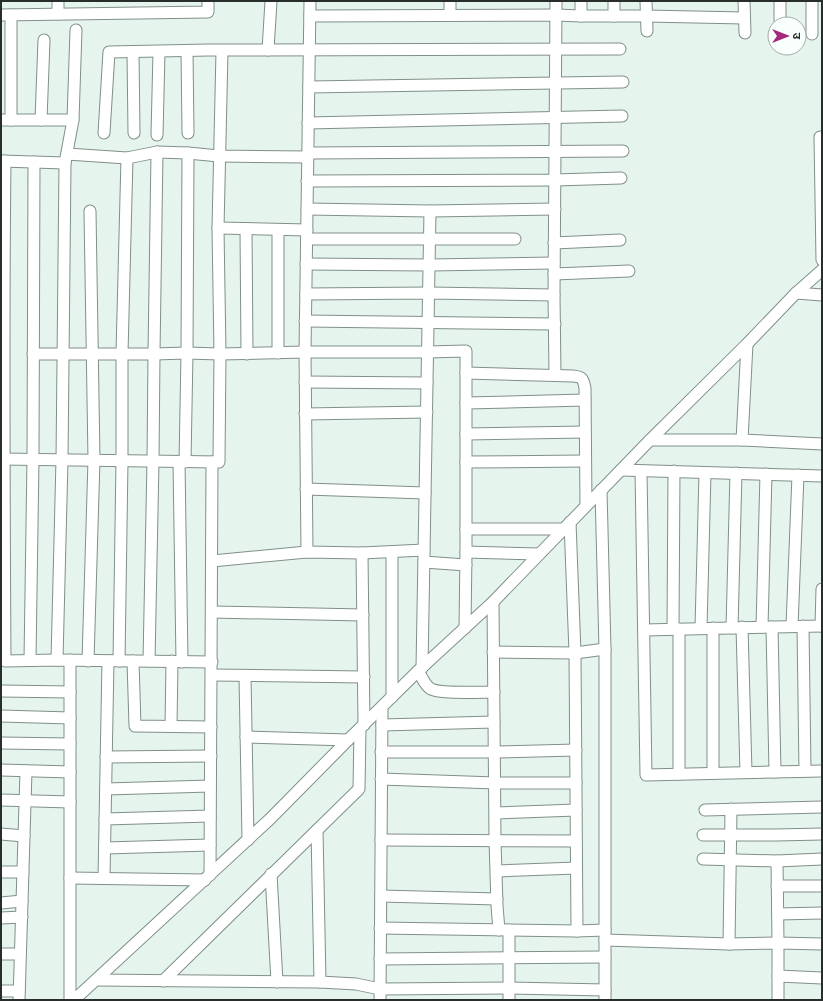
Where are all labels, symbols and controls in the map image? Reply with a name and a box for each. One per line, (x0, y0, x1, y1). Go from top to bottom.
north arrow (767, 16, 807, 56)
text: उ (790, 33, 803, 40)

